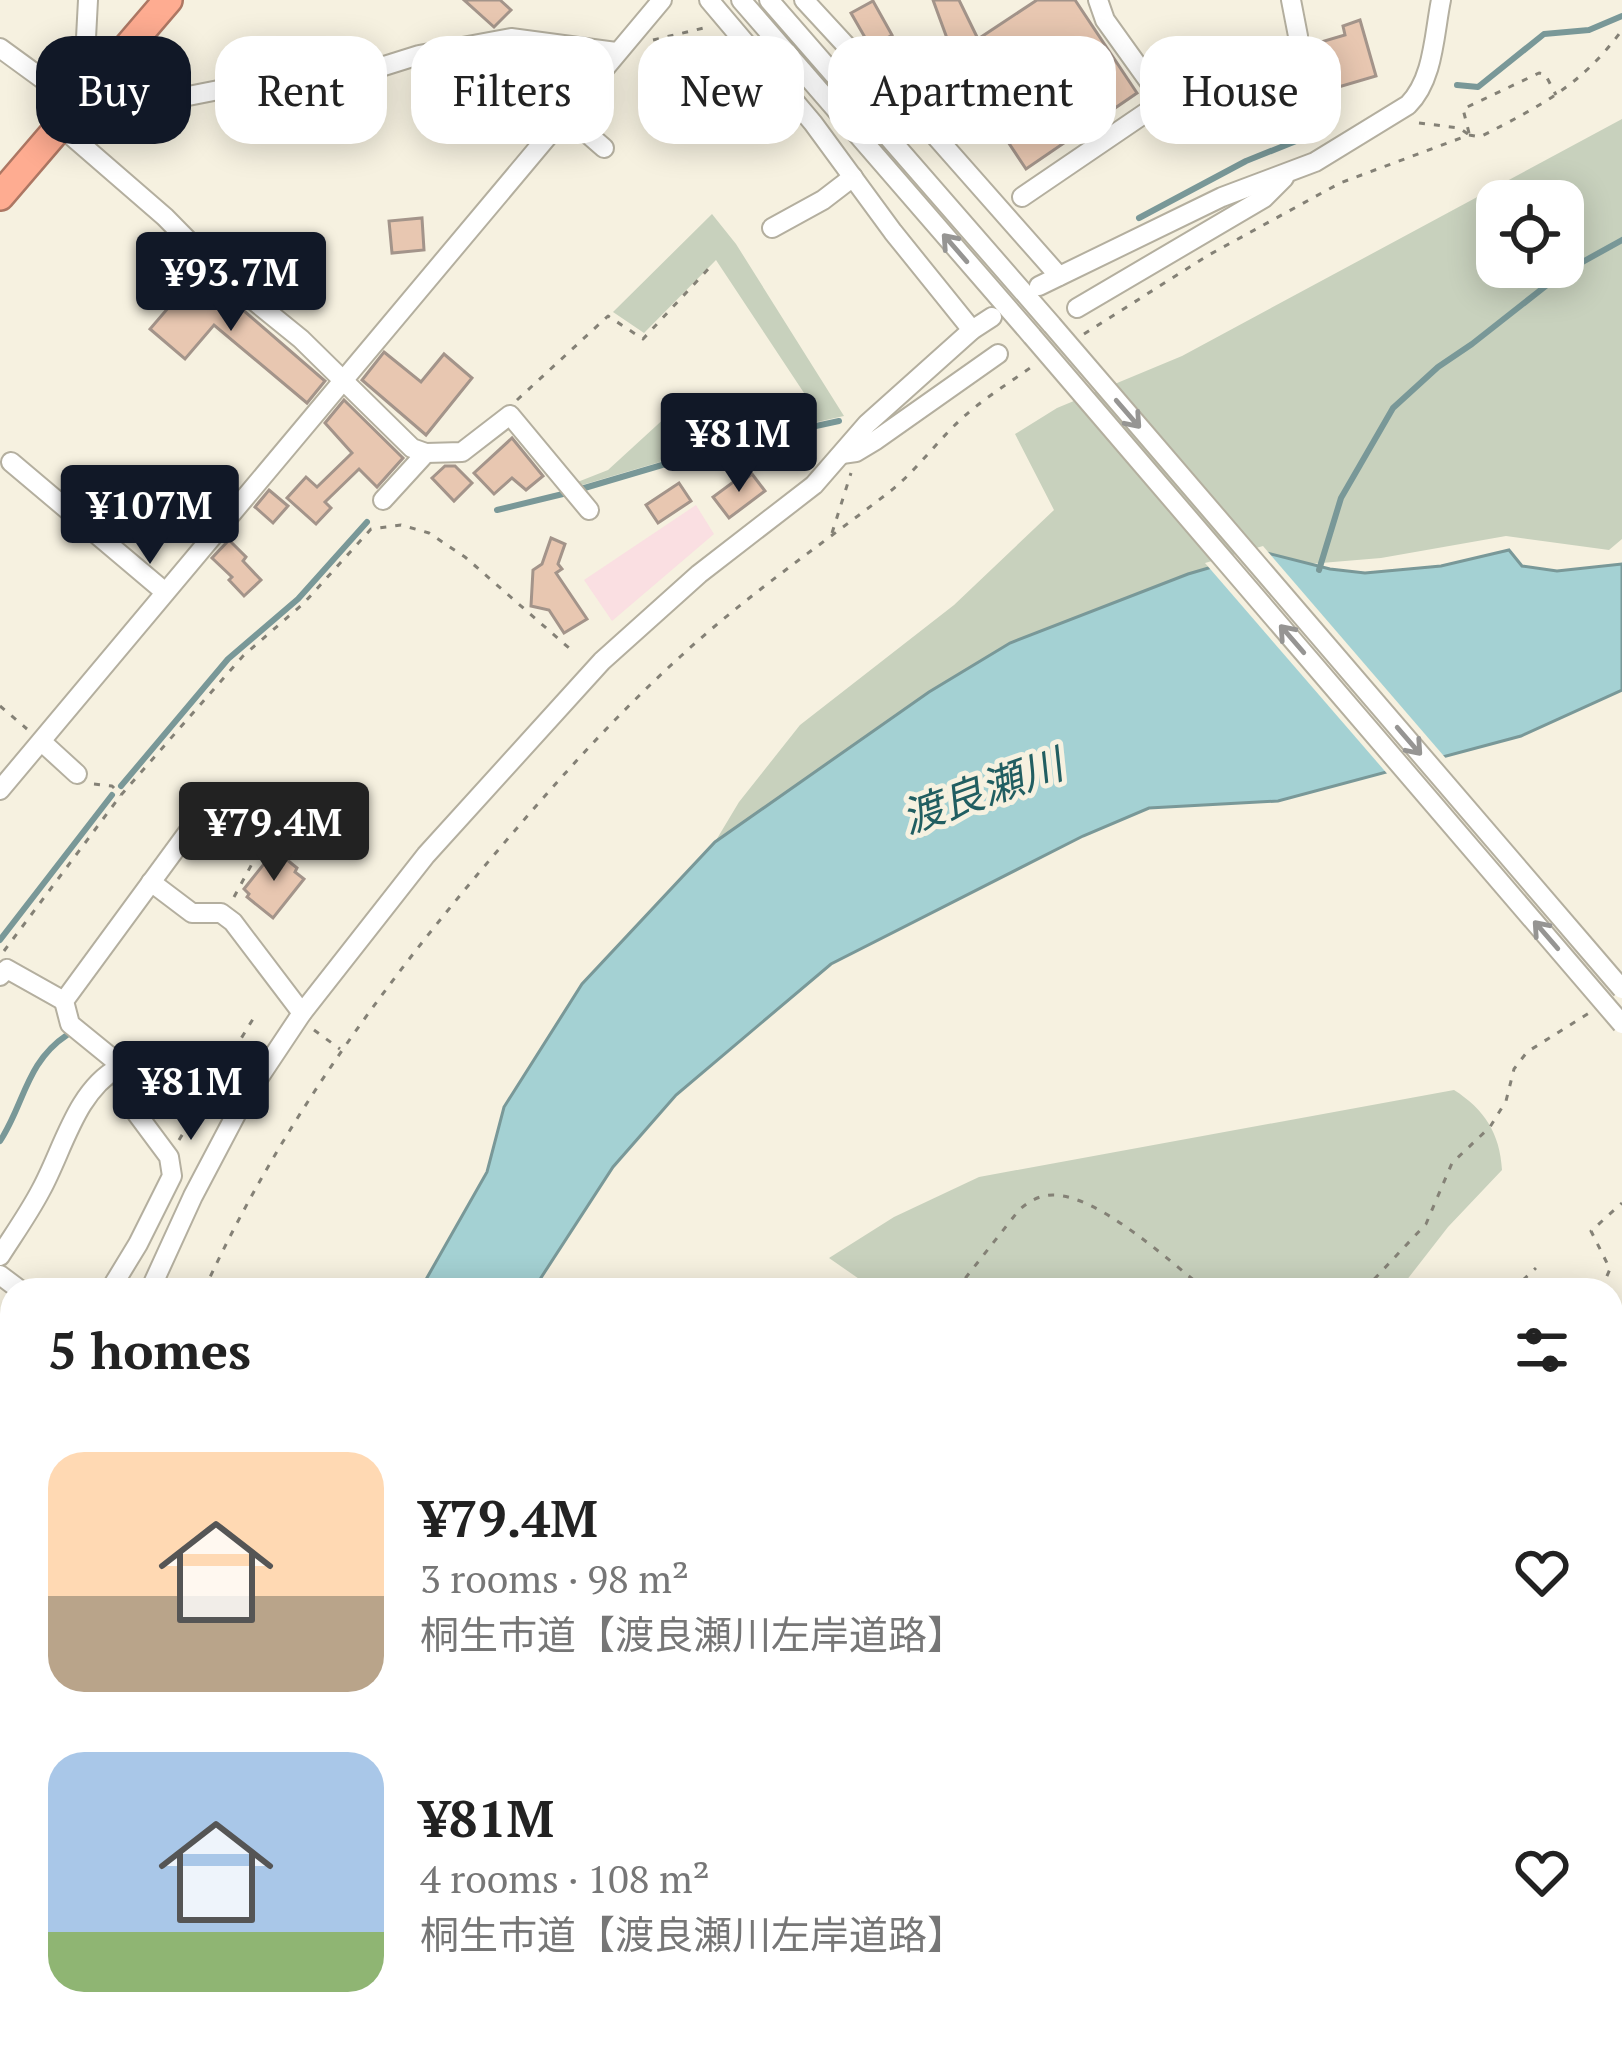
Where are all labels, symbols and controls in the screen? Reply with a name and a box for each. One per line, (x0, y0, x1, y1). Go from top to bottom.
chip: Buy (36, 36, 191, 144)
chip: Rent (215, 36, 387, 144)
chip: Filters (411, 36, 614, 144)
chip: New (638, 36, 804, 144)
chip: Apartment (828, 36, 1116, 144)
chip: House (1140, 36, 1341, 144)
map controls (1476, 180, 1584, 288)
button: locate (1476, 180, 1584, 288)
pin: ¥93.7M (133, 232, 329, 334)
one-way arrow (942, 233, 969, 264)
text: ¥93.7M (163, 245, 299, 297)
pin: ¥81M (668, 393, 810, 495)
one-way arrow (1114, 398, 1141, 429)
text: ¥81M (688, 406, 790, 458)
pin: ¥107M (66, 465, 234, 567)
text: ¥107M (88, 478, 212, 530)
one-way arrow (1278, 624, 1306, 655)
one-way arrow (1395, 725, 1423, 756)
water label: 渡良瀬川 (893, 734, 1074, 845)
pin: ¥79.4M (176, 782, 372, 884)
text: ¥79.4M (206, 795, 342, 847)
one-way arrow (1532, 920, 1560, 951)
pin: ¥81M (120, 1041, 262, 1143)
text: ¥81M (140, 1054, 242, 1106)
text: 5 homes (48, 1316, 251, 1384)
icon: filters (1509, 1317, 1575, 1383)
text: ¥79.4M (420, 1484, 598, 1552)
icon: home (144, 1500, 288, 1644)
icon: heart (1509, 1539, 1575, 1605)
text: 3 rooms · 98 m² (420, 1552, 689, 1604)
text: 桐生市道【渡良瀬川左岸道路】 (420, 1608, 966, 1660)
text: ¥81M (420, 1784, 554, 1852)
icon: home (144, 1800, 288, 1944)
icon: heart (1509, 1839, 1575, 1905)
text: 4 rooms · 108 m² (420, 1852, 710, 1904)
text: 桐生市道【渡良瀬川左岸道路】 (420, 1908, 966, 1960)

